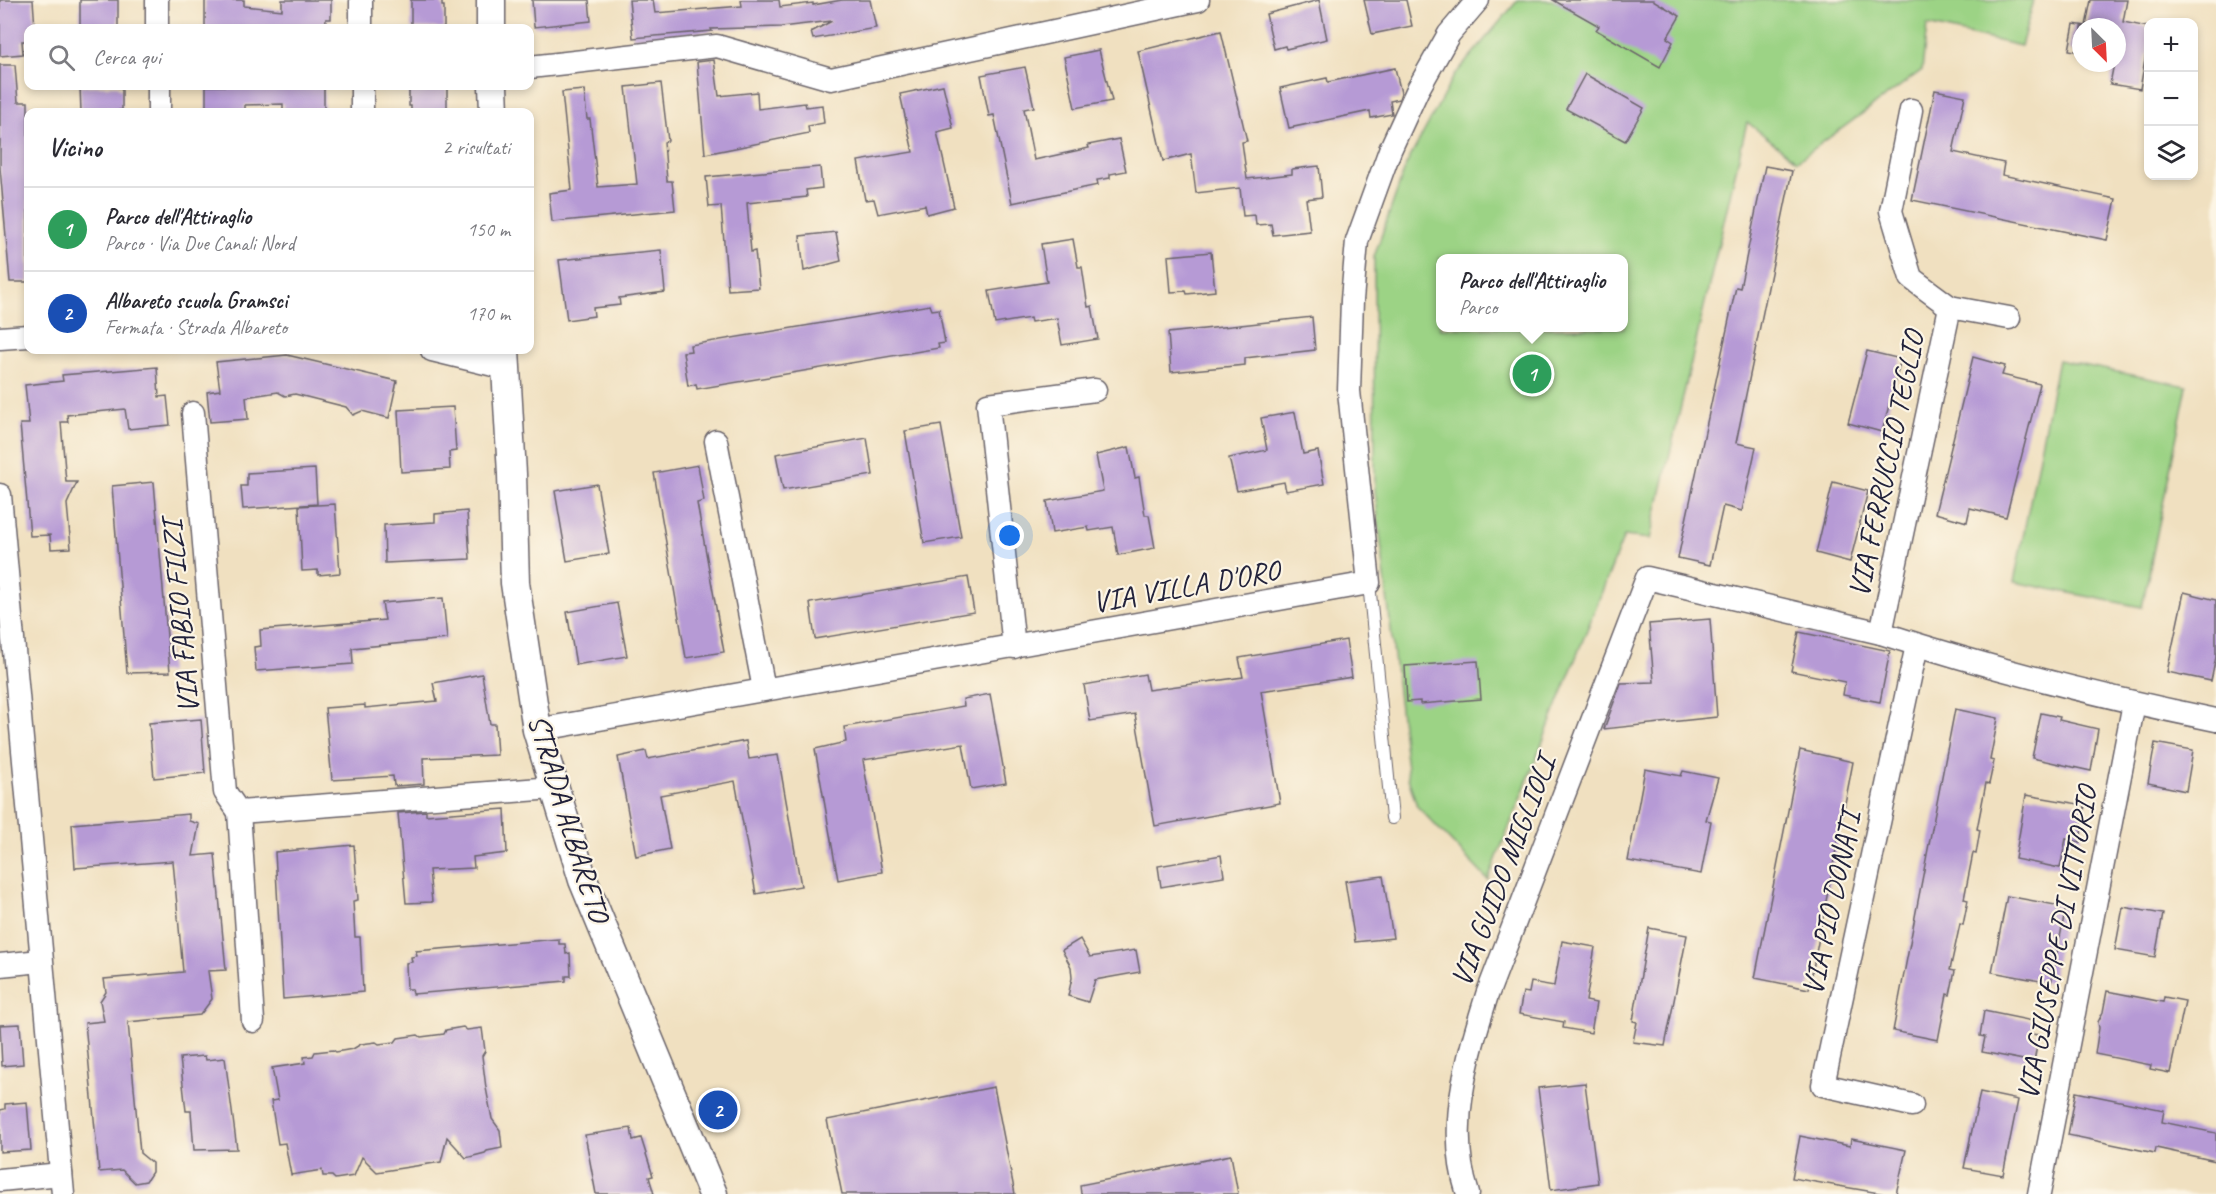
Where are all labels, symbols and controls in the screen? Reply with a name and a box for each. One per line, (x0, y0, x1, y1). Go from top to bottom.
north arrow (2072, 18, 2126, 72)
map controls (2144, 18, 2198, 180)
button: + (2144, 18, 2198, 72)
search box (24, 24, 534, 90)
icon: search (45, 41, 78, 74)
text: Cerca qui (93, 43, 161, 71)
button: − (2144, 72, 2198, 126)
button: layers (2144, 126, 2198, 180)
text: Vicino (48, 131, 102, 164)
text: 2 risultati (442, 135, 510, 160)
text: Parco dell'Attiraglio (105, 203, 251, 231)
text: 1 (63, 217, 72, 242)
text: 150 m (467, 217, 510, 242)
text: Parco · Via Due Canali Nord (105, 231, 295, 256)
popup (1436, 254, 1628, 332)
text: Parco dell'Attiraglio (1459, 267, 1605, 295)
text: Albareto scuola Gramsci (105, 287, 287, 315)
text: Parco (1459, 295, 1497, 320)
text: 2 (63, 301, 72, 326)
text: 170 m (467, 301, 510, 326)
text: Fermata · Strada Albareto (105, 315, 287, 340)
street label: VIA FERRUCCIO TEGLIO (1839, 325, 1933, 600)
pin: 1 (1512, 352, 1552, 397)
street label: VIA FABIO FILZI (152, 512, 207, 715)
your location (995, 521, 1024, 550)
street label: VIA VILLA D'ORO (1089, 550, 1286, 621)
street label: STRADA ALBARETO (519, 710, 619, 929)
street label: VIA GUIDO MIGLIOLI (1442, 745, 1567, 991)
street label: VIA GIUSEPPE DI VITTORIO (2008, 780, 2107, 1103)
street label: VIA PIO DONATI (1793, 801, 1870, 998)
pin: 2 (698, 1088, 738, 1132)

